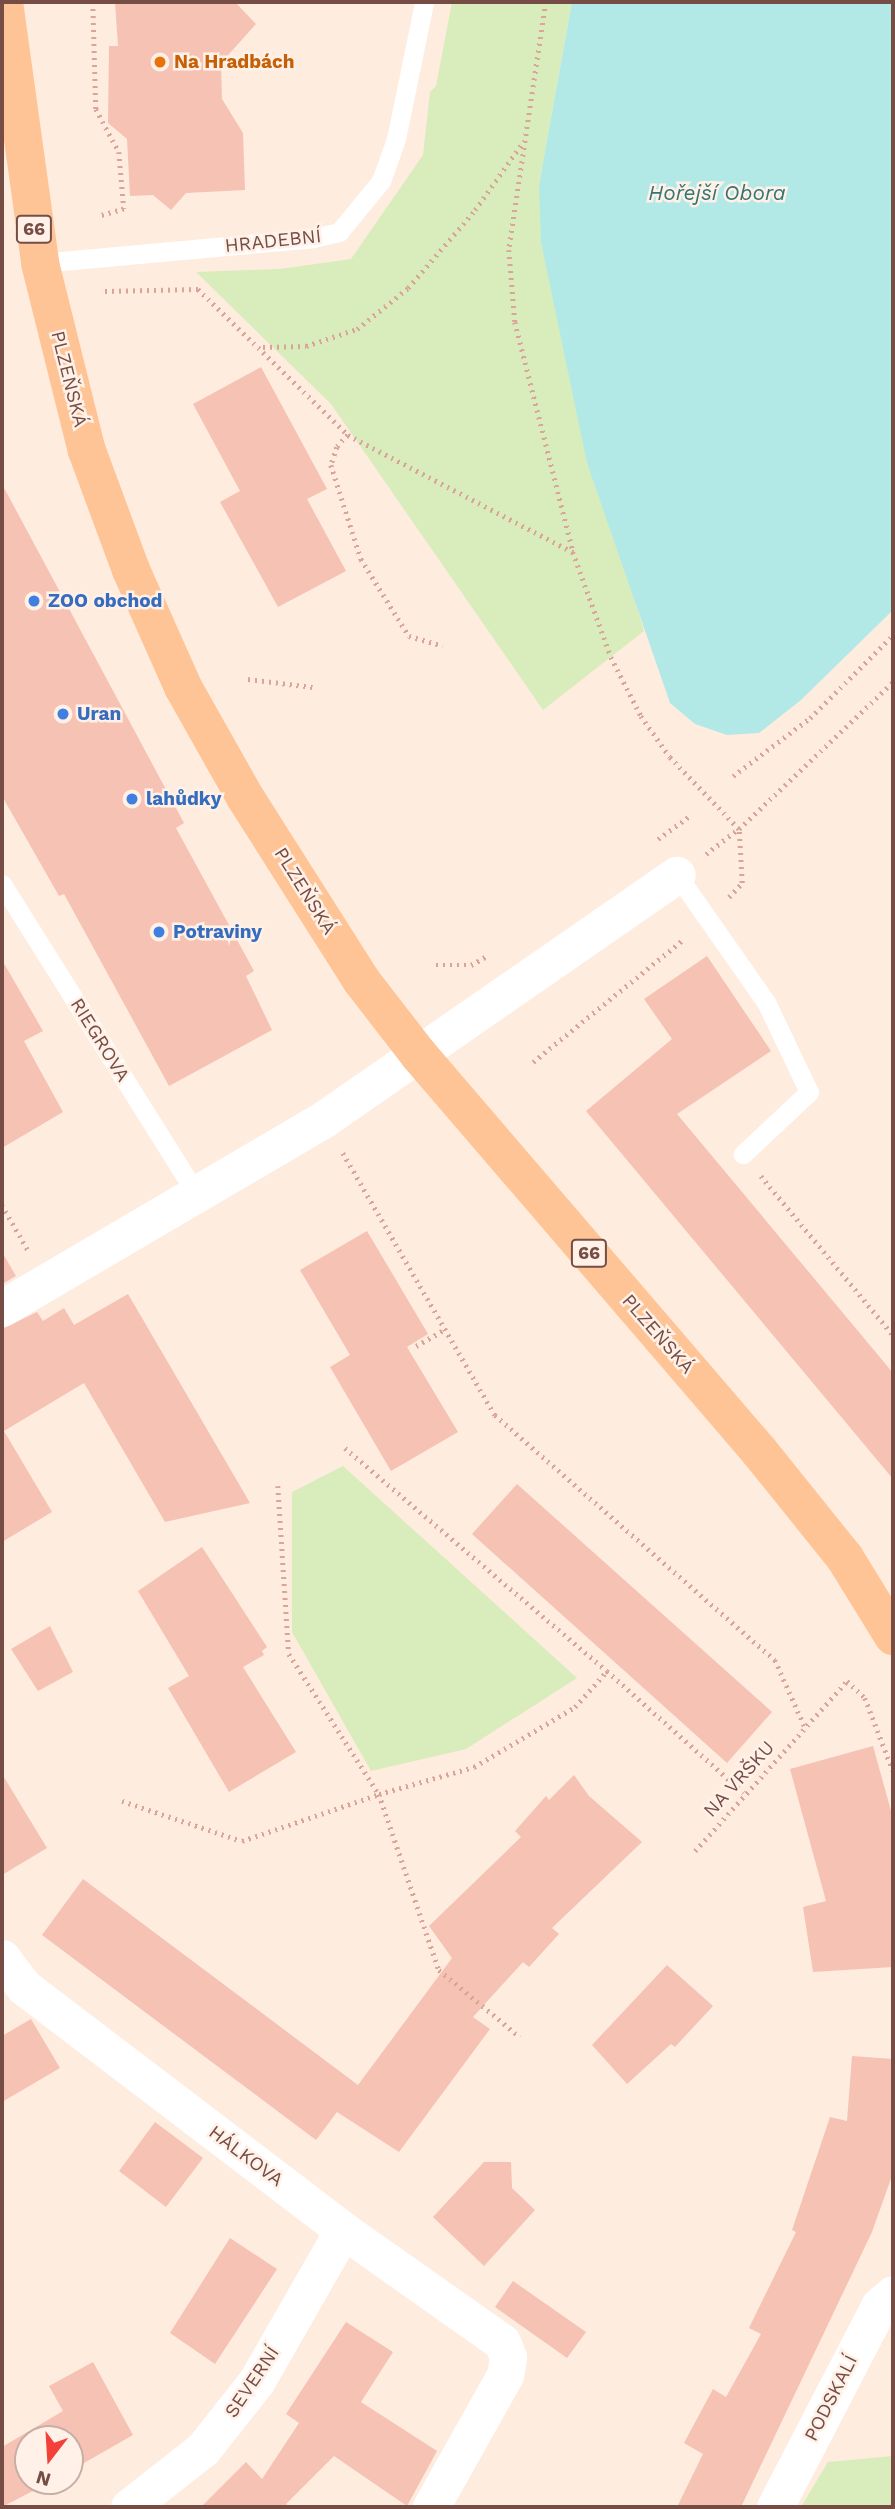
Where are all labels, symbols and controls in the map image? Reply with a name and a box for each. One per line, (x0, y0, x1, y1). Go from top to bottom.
place label: Na Hradbách (174, 51, 295, 73)
marker: Na Hradbách (152, 54, 168, 70)
water label: Hořejší Obora (648, 180, 786, 206)
road number: 66 (15, 214, 53, 244)
street label: HRADEBNÍ (224, 225, 322, 257)
street label: PLZEŇSKÁ (46, 329, 92, 429)
place label: ZOO obchod (48, 590, 163, 612)
marker: ZOO obchod (26, 593, 42, 609)
place label: Uran (77, 703, 121, 725)
marker: Uran (55, 706, 71, 722)
place label: lahůdky (146, 788, 221, 810)
marker: lahůdky (124, 791, 140, 807)
street label: PLZEŇSKÁ (269, 843, 341, 939)
place label: Potraviny (173, 921, 262, 943)
marker: Potraviny (151, 924, 167, 940)
street label: RIEGROVA (65, 994, 135, 1086)
road number: 66 (570, 1238, 608, 1268)
street label: PLZEŇSKÁ (617, 1289, 699, 1379)
street label: NA VRŠKU (698, 1736, 780, 1822)
street label: HÁLKOVA (204, 2121, 288, 2191)
street label: SEVERNÍ (220, 2342, 284, 2422)
street label: PODSKALÍ (800, 2351, 862, 2445)
north arrow (14, 2425, 84, 2495)
text: N (33, 2466, 53, 2492)

